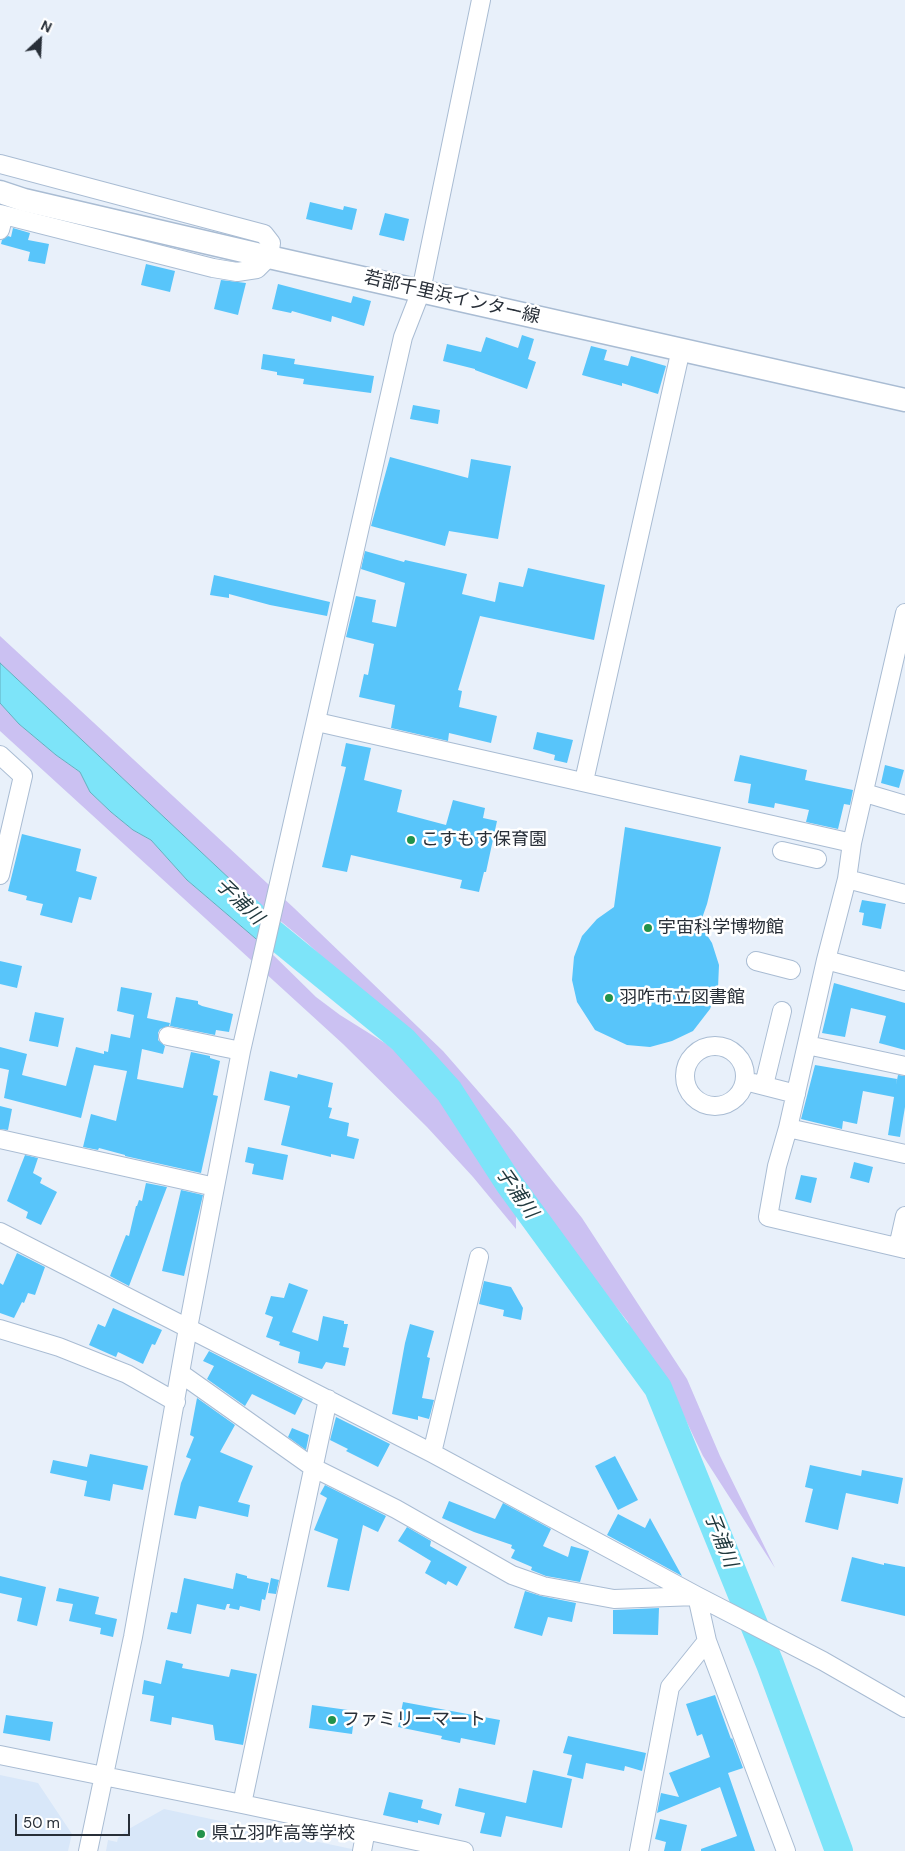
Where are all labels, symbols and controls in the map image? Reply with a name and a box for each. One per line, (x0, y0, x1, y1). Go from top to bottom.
north arrow (15, 15, 65, 65)
text: N (38, 16, 55, 37)
street label: 若部千里浜インター線 (362, 267, 542, 329)
place label: こすもす保育園 (421, 829, 547, 851)
marker: こすもす保育園 (405, 834, 417, 846)
water label: 子浦川 (211, 874, 267, 930)
place label: 宇宙科学博物館 (658, 917, 784, 939)
marker: 宇宙科学博物館 (642, 922, 654, 934)
place label: 羽咋市立図書館 (619, 987, 745, 1009)
marker: 羽咋市立図書館 (603, 992, 615, 1004)
water label: 子浦川 (490, 1163, 542, 1223)
water label: 子浦川 (699, 1509, 741, 1571)
place label: ファミリーマート (342, 1709, 486, 1731)
marker: ファミリーマート (326, 1714, 338, 1726)
scale bar (18, 1804, 132, 1836)
text: 50 m (23, 1813, 60, 1833)
place label: 県立羽咋高等学校 (211, 1823, 355, 1845)
marker: 県立羽咋高等学校 (195, 1828, 207, 1840)

